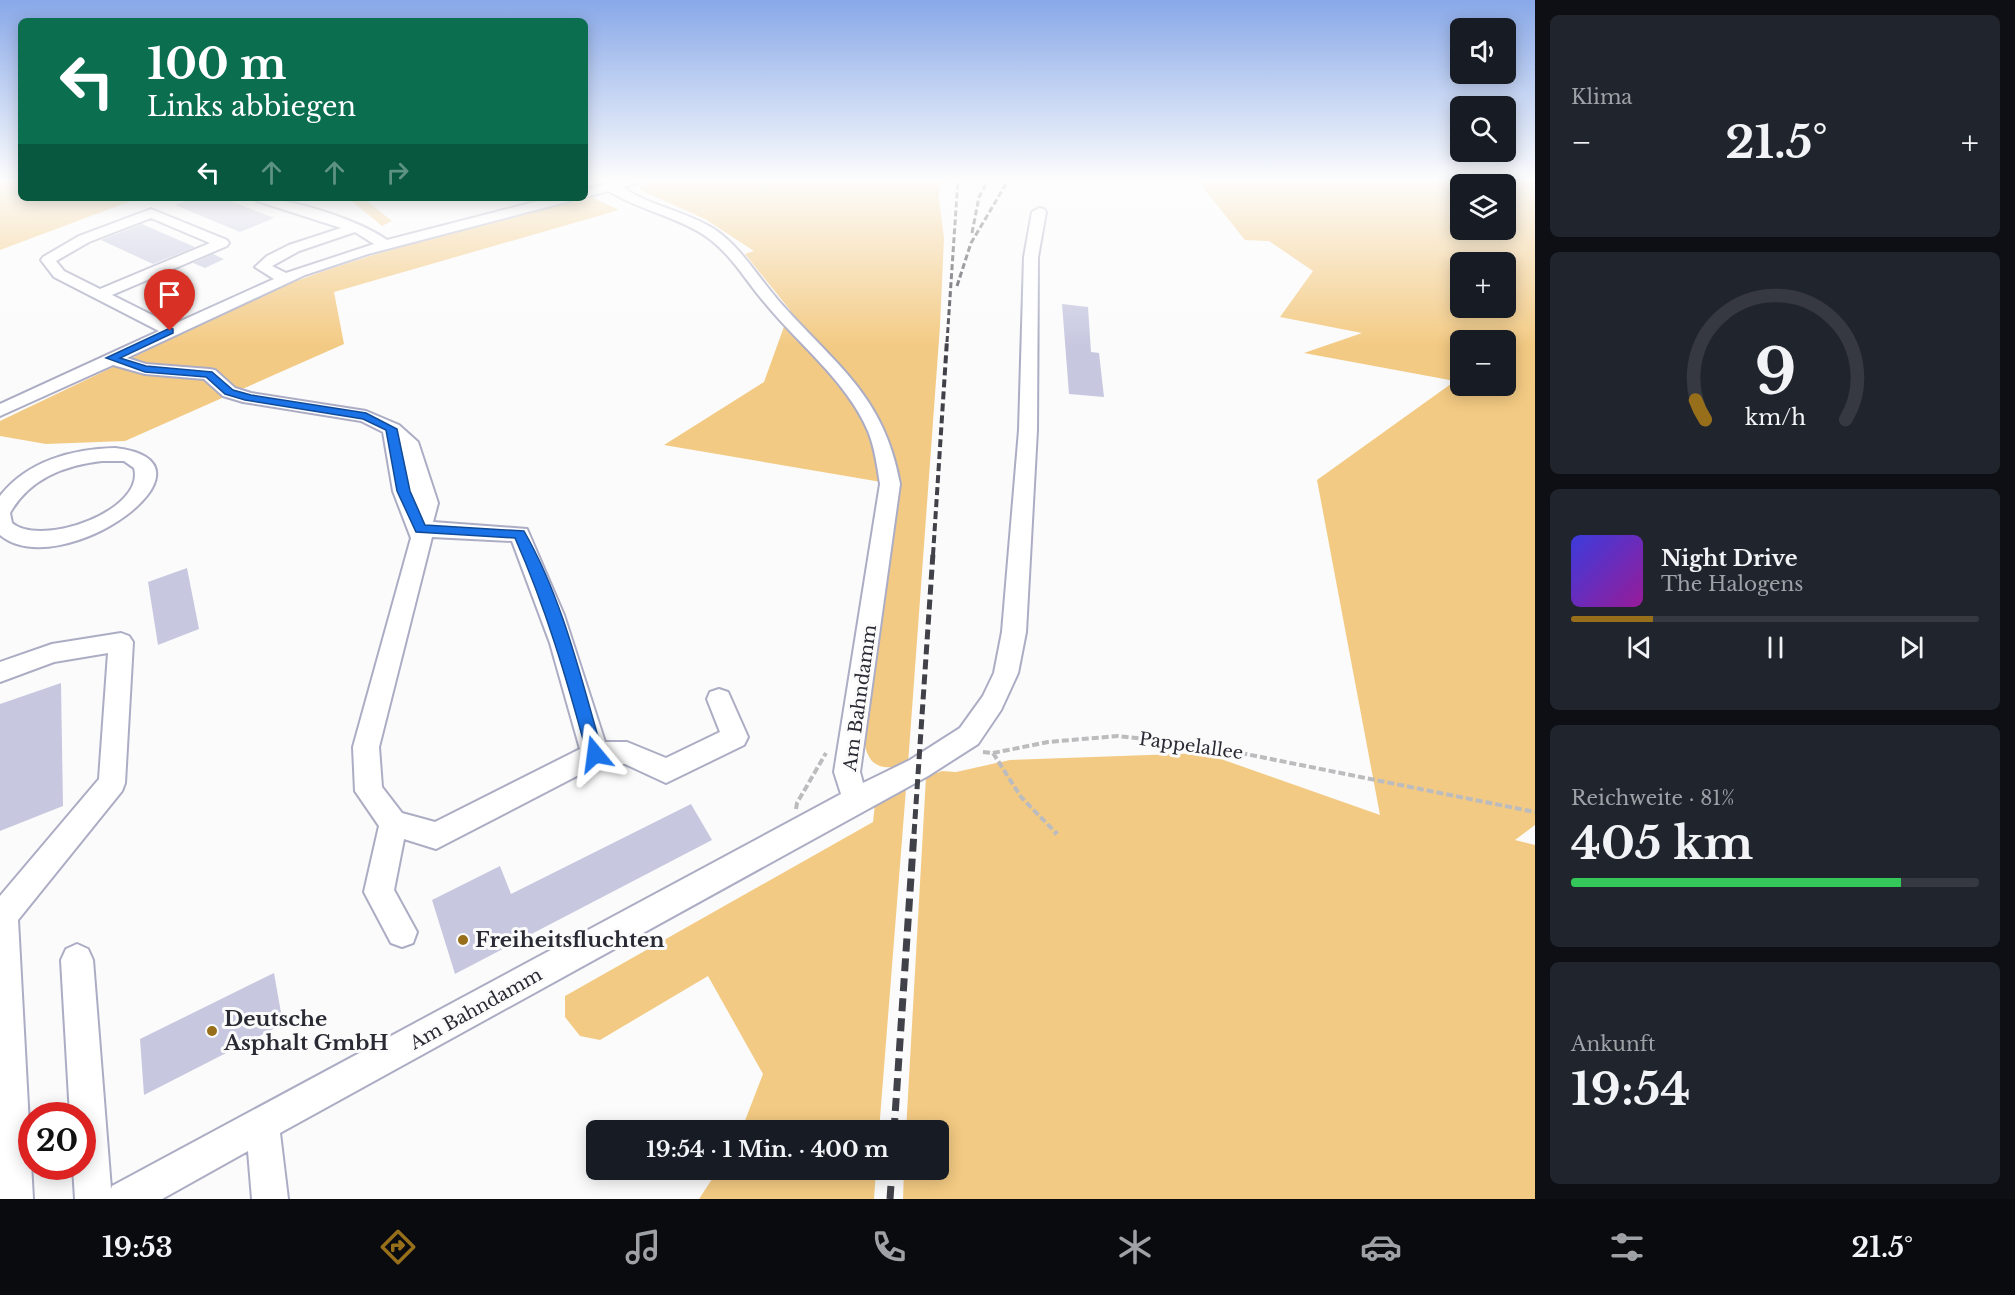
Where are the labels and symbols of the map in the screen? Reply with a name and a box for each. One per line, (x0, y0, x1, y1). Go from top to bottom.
pin (144, 269, 195, 331)
street label: Am Bahndamm (839, 623, 881, 774)
position arrow (563, 722, 627, 786)
street label: Pappelallee (1137, 728, 1245, 764)
place label: Freiheitsfluchten (475, 927, 664, 953)
marker: Freiheitsfluchten (456, 933, 470, 947)
street label: Am Bahndamm (405, 964, 546, 1055)
place label: Deutsche Asphalt GmbH (223, 1006, 389, 1056)
marker: Deutsche Asphalt GmbH (205, 1024, 219, 1038)
speed limit sign: 20 (18, 1102, 96, 1180)

